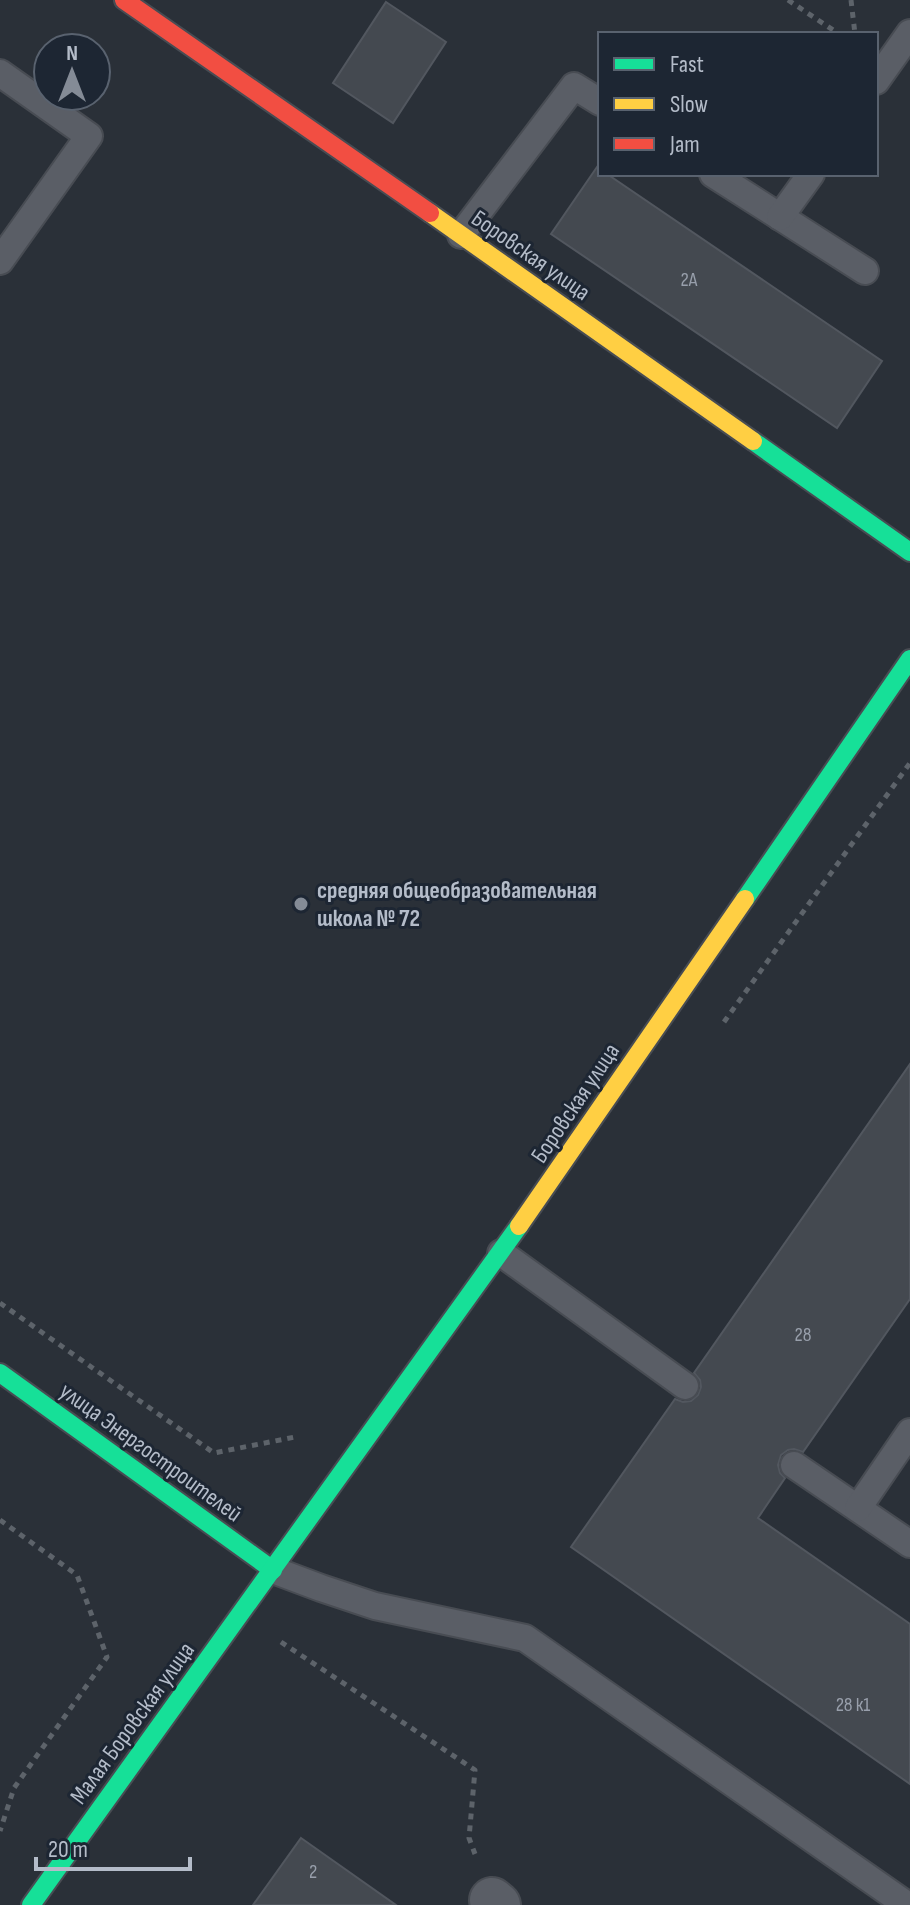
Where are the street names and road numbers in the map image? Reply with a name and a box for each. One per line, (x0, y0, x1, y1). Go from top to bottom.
street label: Боровская улица (466, 204, 596, 307)
street label: Боровская улица (525, 1038, 626, 1169)
street label: улица Энергостроителей (54, 1377, 248, 1528)
street label: Малая Боровская улица (64, 1637, 201, 1810)

